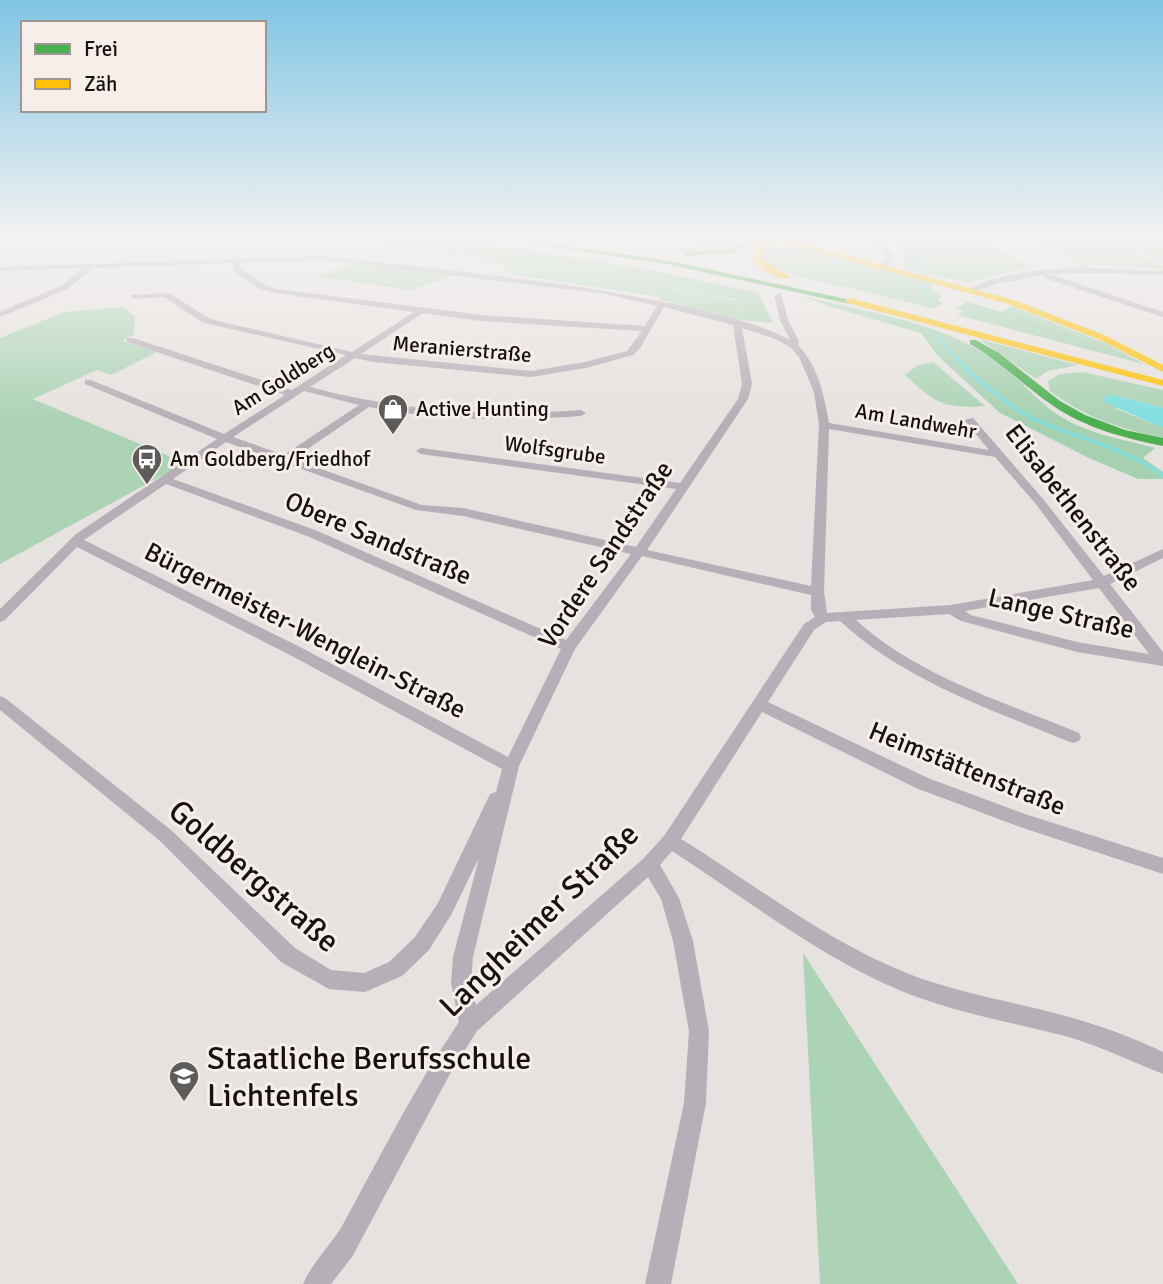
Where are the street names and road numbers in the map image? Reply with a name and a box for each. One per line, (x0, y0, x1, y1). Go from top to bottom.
street label: Meranierstraße (391, 330, 533, 368)
street label: Am Goldberg (227, 337, 339, 421)
street label: Am Landwehr (853, 398, 979, 445)
street label: Elisabethenstraße (998, 418, 1148, 598)
street label: Wolfsgrube (503, 430, 607, 470)
street label: Vordere Sandstraße (531, 455, 681, 655)
street label: Obere Sandstraße (280, 485, 476, 593)
street label: Bürgermeister-Wenglein-Straße (139, 536, 471, 726)
street label: Lange Straße (985, 582, 1137, 646)
street label: Heimstättenstraße (864, 715, 1070, 823)
street label: Goldbergstraße (161, 791, 347, 961)
street label: Langheimer Straße (431, 815, 647, 1025)

